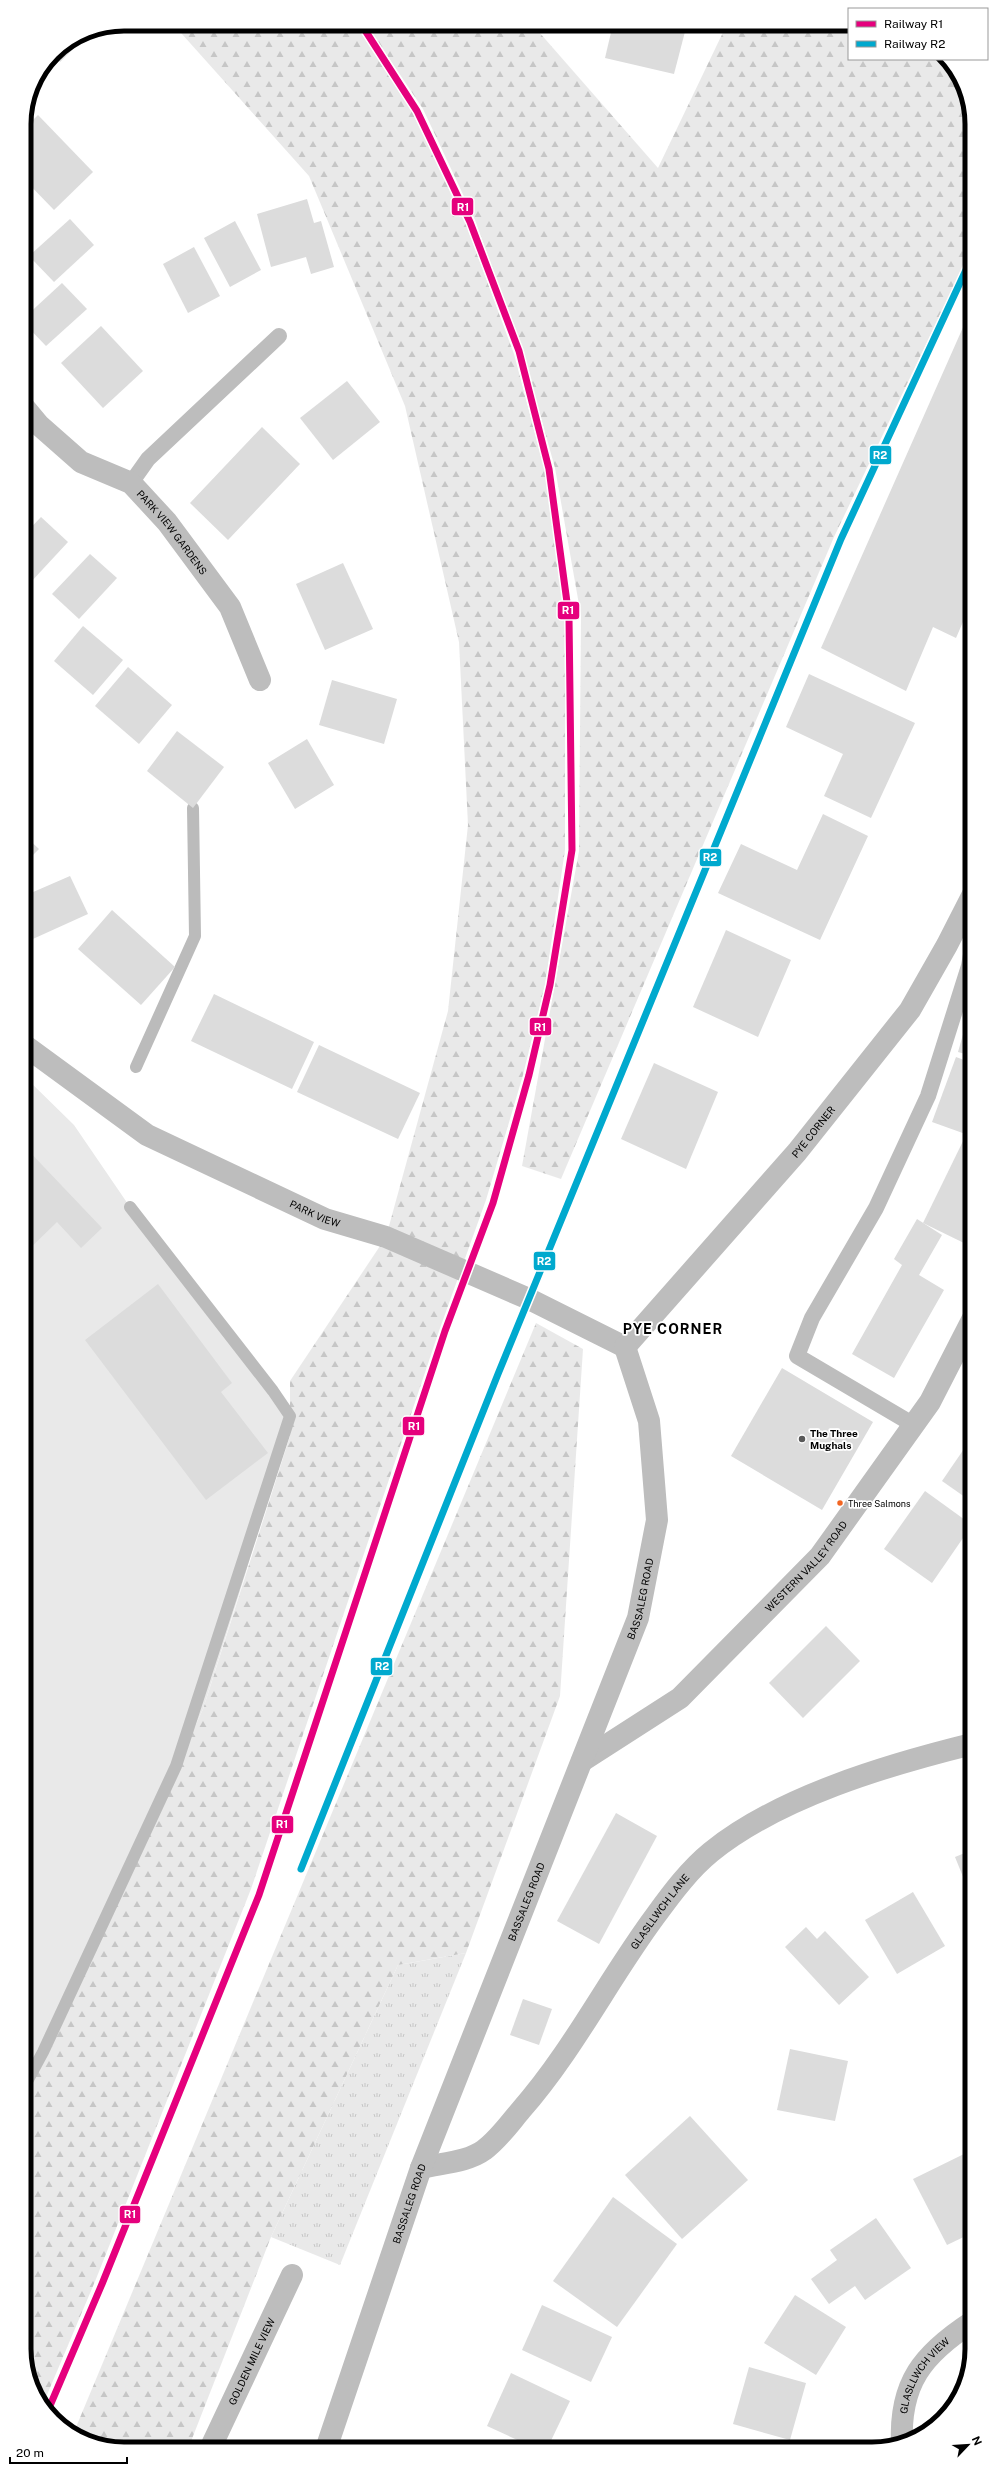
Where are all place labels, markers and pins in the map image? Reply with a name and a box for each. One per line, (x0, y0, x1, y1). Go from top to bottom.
place label: The Three Mughals (810, 1427, 858, 1451)
marker: The Three Mughals (797, 1434, 807, 1444)
marker: Three Salmons (835, 1498, 845, 1508)
place label: Three Salmons (848, 1498, 911, 1509)

